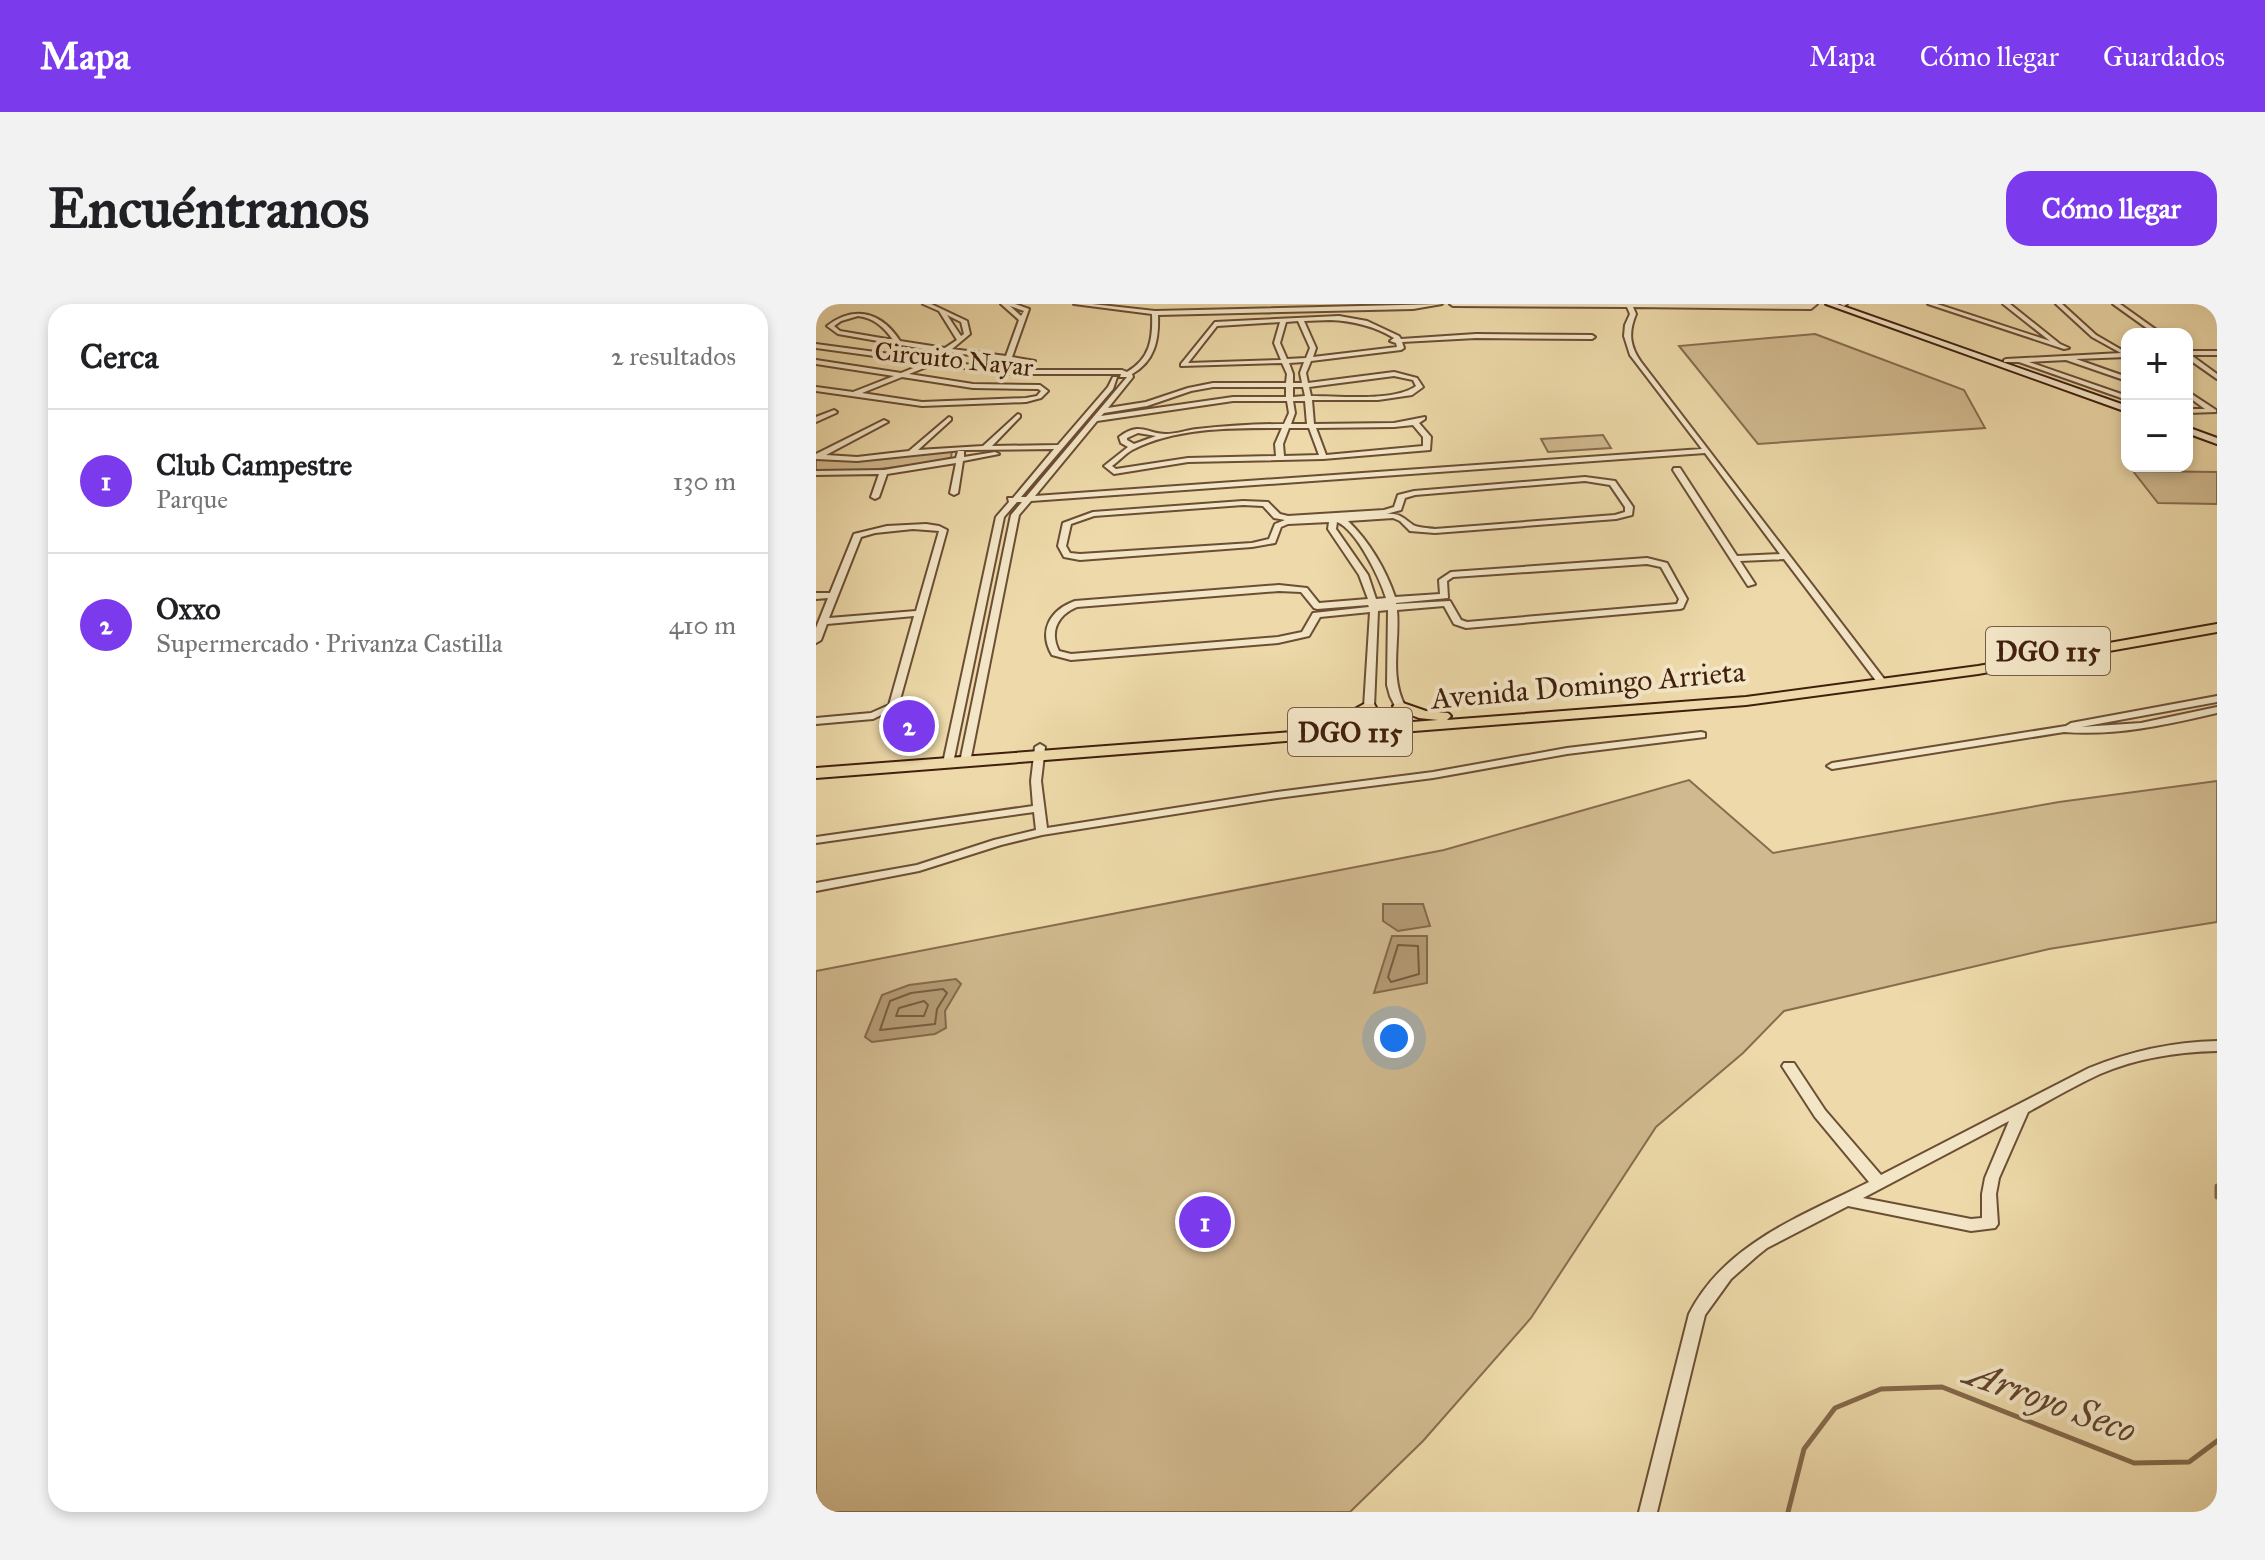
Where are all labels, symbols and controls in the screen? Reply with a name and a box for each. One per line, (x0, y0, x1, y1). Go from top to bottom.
text: Mapa (40, 33, 130, 79)
text: Mapa (1809, 39, 1876, 74)
text: Cómo llegar (1920, 39, 2059, 74)
text: Guardados (2103, 39, 2225, 74)
button: Cómo llegar (2006, 171, 2217, 246)
text: Encuéntranos (48, 174, 369, 242)
map controls (2121, 328, 2193, 472)
button: + (2121, 328, 2193, 400)
street label: Circuito Nayar (873, 335, 1035, 383)
text: Cerca (80, 336, 159, 377)
text: 2 resultados (611, 340, 736, 372)
button: − (2121, 400, 2193, 472)
text: Club Campestre (156, 447, 352, 483)
text: 1 (101, 465, 111, 497)
text: 130 m (673, 465, 736, 497)
text: Parque (156, 483, 228, 515)
text: Oxxo (156, 591, 221, 627)
text: 2 (100, 609, 112, 641)
text: 410 m (669, 609, 736, 641)
text: Supermercado · Privanza Castilla (156, 627, 503, 659)
road number: DGO 115 (1986, 627, 2110, 675)
street label: Avenida Domingo Arrieta (1427, 653, 1747, 717)
pin: 2 (883, 696, 935, 756)
road number: DGO 115 (1288, 708, 1412, 756)
your location (1374, 1018, 1414, 1058)
pin: 1 (1179, 1192, 1231, 1252)
water label: Arroyo Seco (1956, 1348, 2143, 1453)

